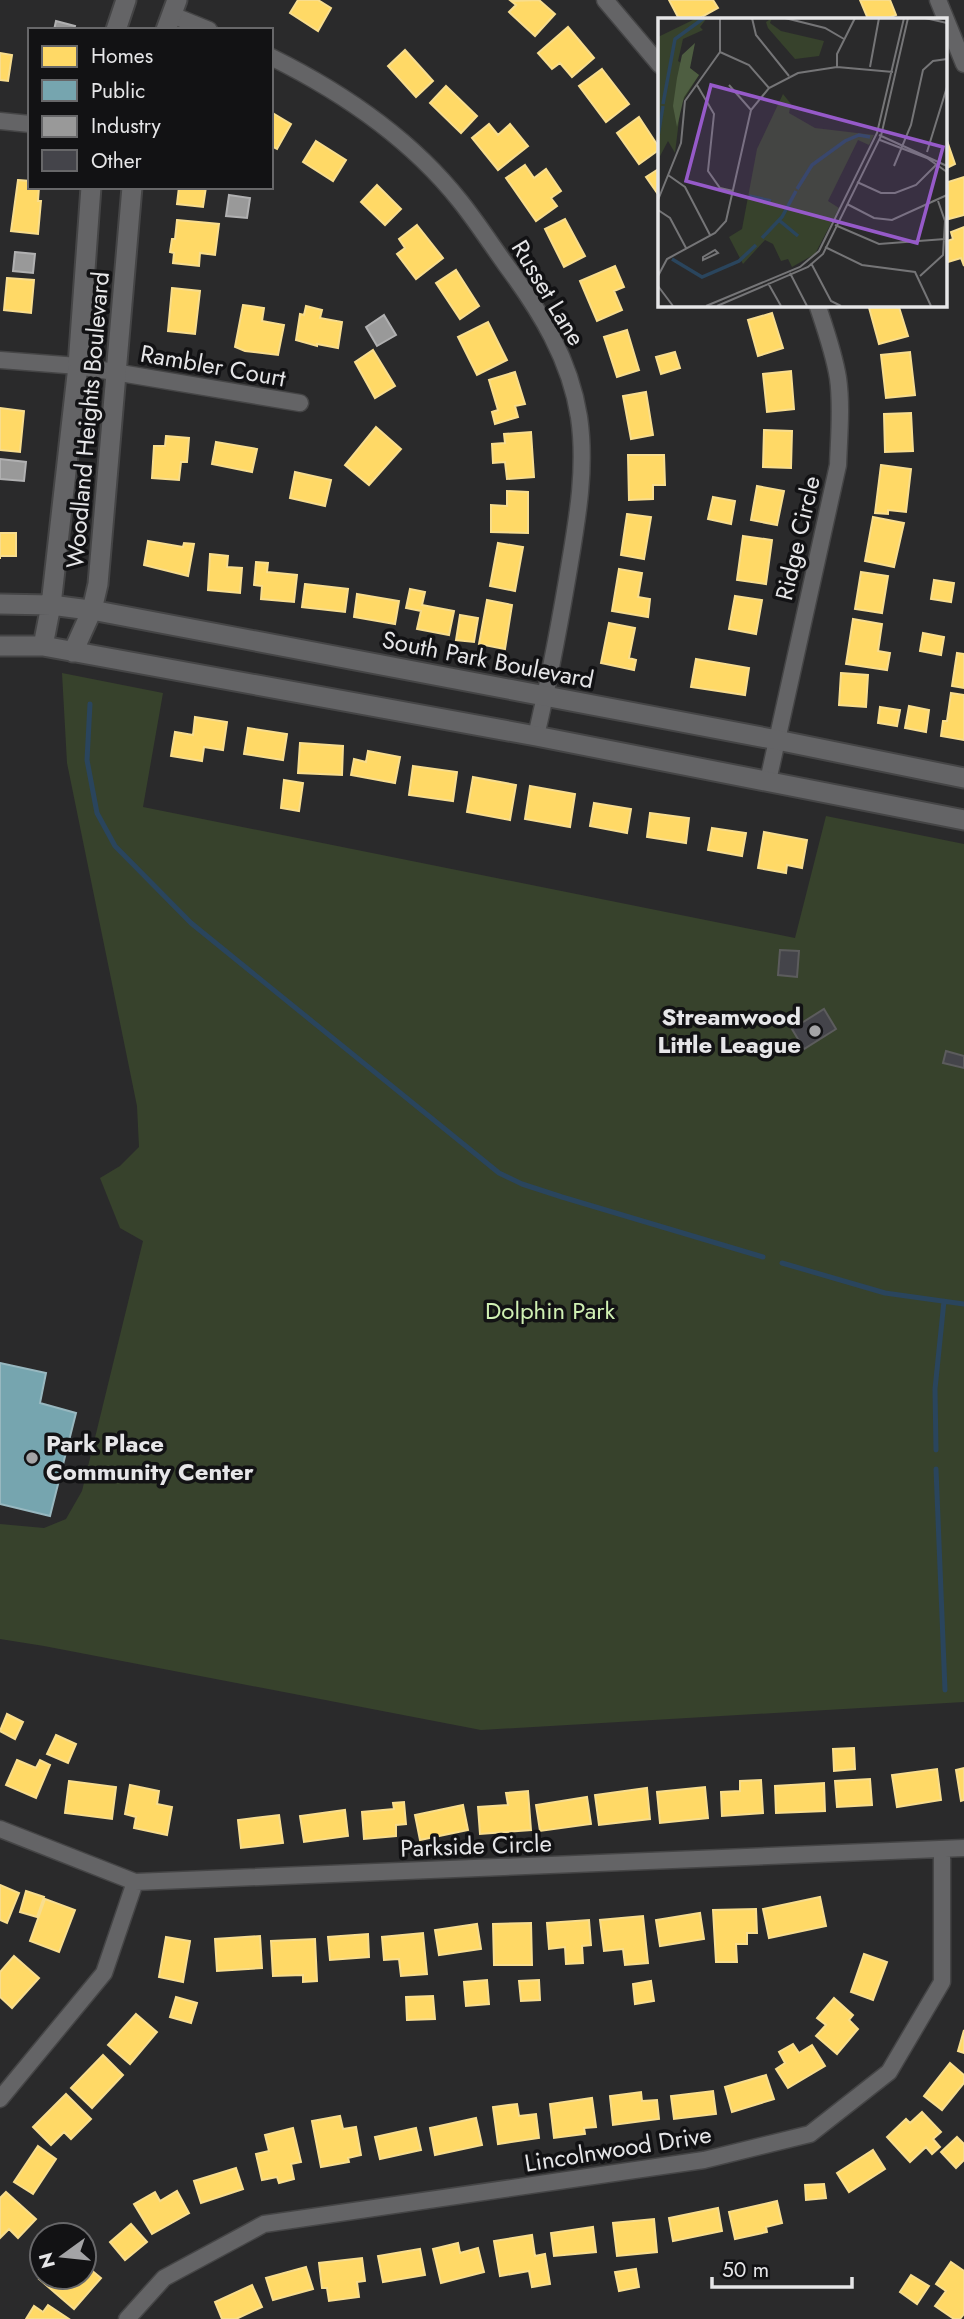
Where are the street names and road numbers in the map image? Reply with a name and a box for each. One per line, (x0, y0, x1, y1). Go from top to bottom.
street label: Russet Lane (503, 233, 594, 352)
street label: Woodland Heights Boulevard (57, 270, 118, 570)
street label: Rambler Court (138, 336, 289, 396)
street label: Ridge Circle (766, 472, 829, 603)
street label: South Park Boulevard (379, 622, 597, 697)
street label: Parkside Circle (400, 1825, 552, 1866)
street label: Lincolnwood Drive (522, 2116, 714, 2181)

